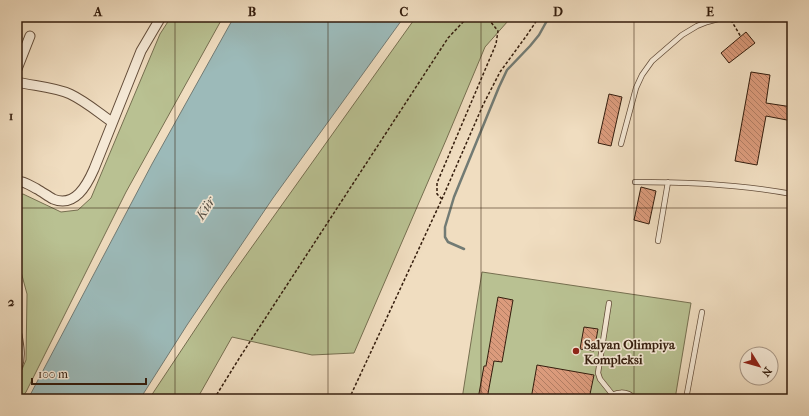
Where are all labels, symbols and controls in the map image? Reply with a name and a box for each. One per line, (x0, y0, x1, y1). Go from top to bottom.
text: A (93, 4, 103, 19)
text: B (248, 4, 257, 19)
text: C (400, 4, 409, 19)
text: D (553, 4, 563, 19)
text: E (706, 4, 714, 19)
text: 1 (9, 108, 14, 123)
water label: Kür (191, 192, 220, 224)
text: 2 (8, 294, 15, 309)
place label: Salyan Olimpiya Kompleksi (584, 337, 676, 368)
marker: Salyan Olimpiya Kompleksi (571, 346, 581, 356)
north arrow (739, 346, 779, 386)
scale bar (32, 360, 146, 386)
text: N (758, 364, 774, 379)
text: 100 m (38, 367, 68, 381)

